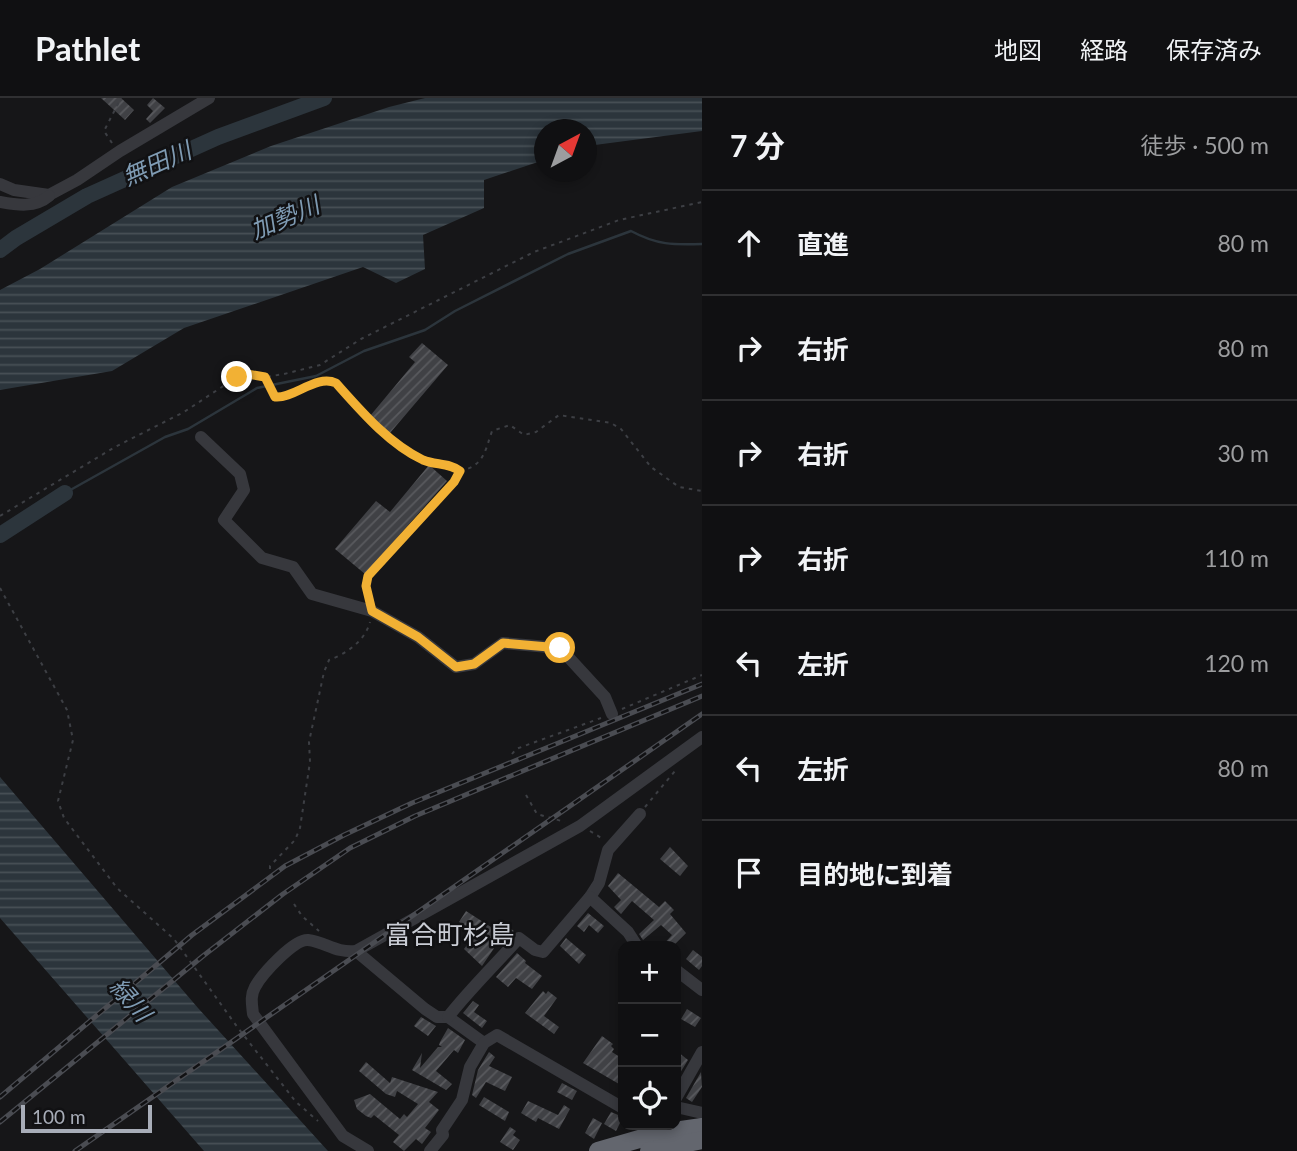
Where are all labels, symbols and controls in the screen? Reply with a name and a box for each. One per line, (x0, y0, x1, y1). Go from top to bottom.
text: Pathlet (35, 28, 140, 68)
text: 地図 (994, 35, 1042, 64)
text: 経路 (1080, 35, 1128, 64)
text: 保存済み (1166, 35, 1262, 64)
north arrow (534, 119, 597, 182)
text: 7 分 (730, 127, 785, 163)
text: 徒歩 · 500 m (1140, 131, 1269, 159)
water label: 無田川 (118, 134, 198, 191)
water label: 加勢川 (246, 188, 326, 244)
icon: ahead (730, 224, 768, 262)
text: 直進 (797, 228, 849, 260)
text: 80 m (1218, 229, 1269, 257)
icon: right (730, 329, 768, 367)
text: 右折 (797, 333, 849, 365)
text: 80 m (1218, 334, 1269, 362)
route end (221, 361, 252, 392)
icon: right (730, 434, 768, 472)
text: 右折 (797, 438, 849, 470)
text: 30 m (1218, 439, 1269, 467)
icon: right (730, 539, 768, 577)
text: 右折 (797, 543, 849, 575)
text: 110 m (1204, 544, 1269, 572)
route start (544, 632, 575, 663)
icon: left (730, 644, 768, 682)
text: 左折 (797, 648, 849, 680)
text: 120 m (1204, 649, 1269, 677)
icon: left (730, 749, 768, 787)
text: 左折 (797, 753, 849, 785)
text: 80 m (1218, 754, 1269, 782)
icon: arrive (730, 854, 768, 892)
text: 目的地に到着 (797, 858, 953, 890)
district label: 富合町杉島 (385, 918, 515, 950)
map controls (618, 941, 681, 1130)
button: + (618, 941, 681, 1004)
water label: 緑川 (104, 971, 160, 1029)
button: − (618, 1004, 681, 1067)
button: locate (618, 1067, 681, 1130)
scale bar (21, 1102, 152, 1134)
text: 100 m (32, 1105, 86, 1128)

